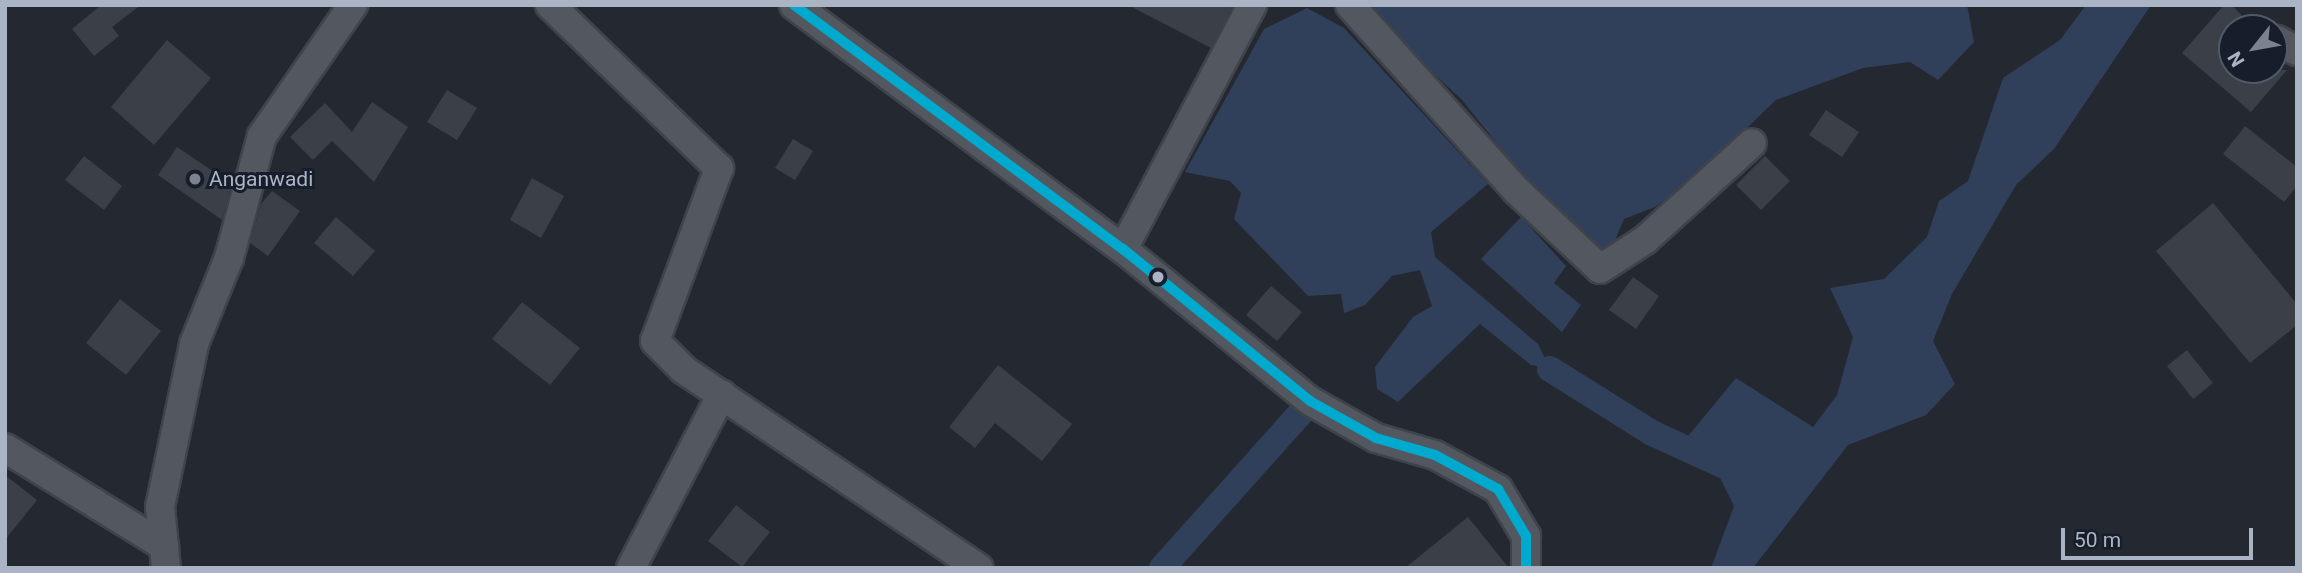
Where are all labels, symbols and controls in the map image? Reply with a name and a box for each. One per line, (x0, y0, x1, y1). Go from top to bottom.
north arrow (2218, 14, 2288, 84)
text: N (2223, 47, 2250, 71)
place label: Anganwadi (209, 166, 313, 192)
marker: Anganwadi (187, 171, 203, 187)
unlabelled marker (1151, 270, 1165, 284)
scale bar (2064, 514, 2256, 558)
text: 50 m (2074, 528, 2121, 552)

